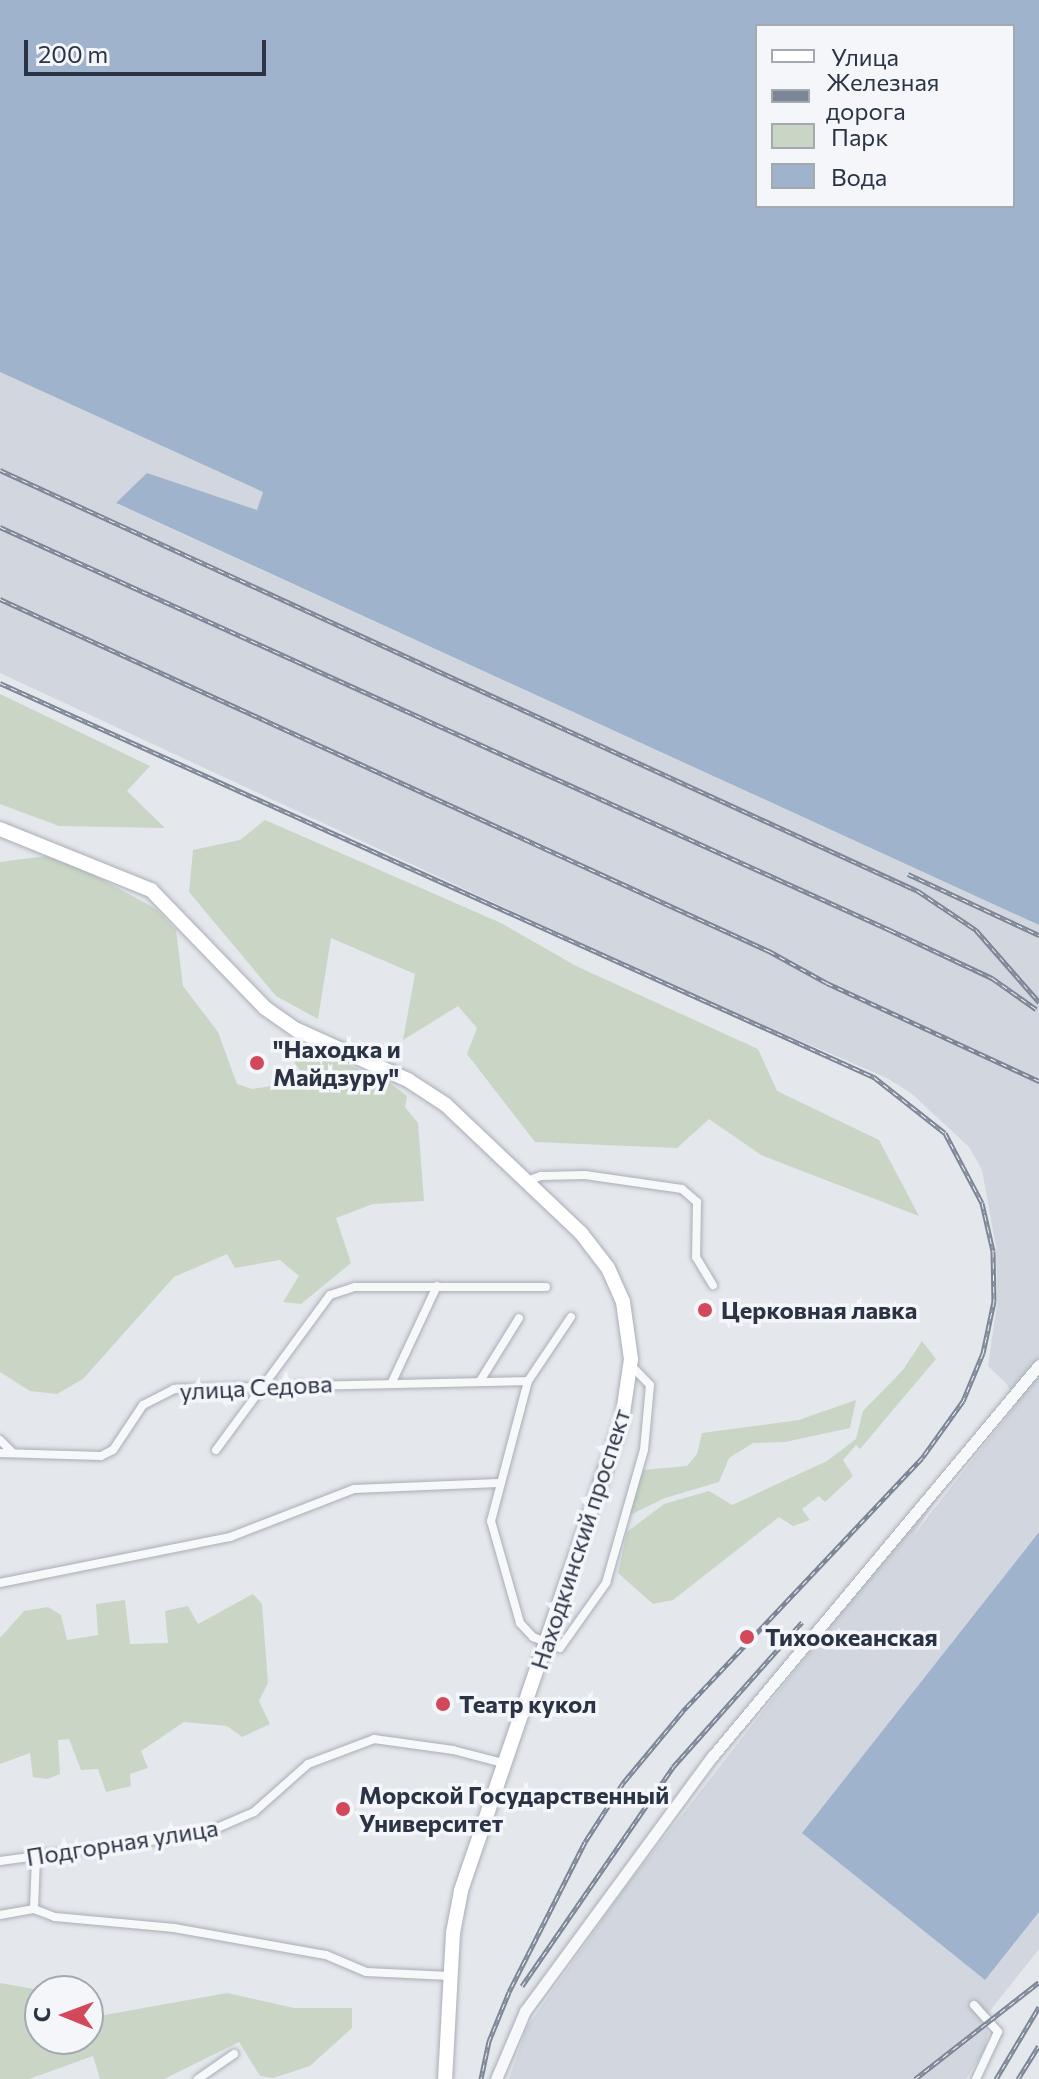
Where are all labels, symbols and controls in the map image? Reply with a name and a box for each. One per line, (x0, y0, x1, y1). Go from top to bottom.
scale bar (28, 24, 270, 74)
legend (755, 24, 1015, 208)
text: 200 m (38, 39, 108, 68)
text: Улица (831, 42, 899, 71)
text: Железная дорога (826, 67, 939, 125)
text: Парк (831, 122, 888, 151)
text: Вода (831, 162, 887, 191)
place label: "Находка и Майдзуру" (273, 1035, 401, 1091)
marker: "Находка и Майдзуру" (248, 1054, 266, 1072)
place label: Церковная лавка (721, 1296, 917, 1324)
marker: Церковная лавка (696, 1301, 714, 1319)
street label: улица Седова (179, 1369, 333, 1405)
street label: Находкинский проспект (524, 1405, 636, 1673)
place label: Тихоокеанская (765, 1623, 938, 1651)
marker: Тихоокеанская (736, 1626, 758, 1648)
place label: Театр кукол (459, 1690, 597, 1718)
marker: Театр кукол (434, 1695, 452, 1713)
place label: Морской Государственный Университет (359, 1781, 669, 1837)
marker: Морской Государственный Университет (334, 1800, 352, 1818)
street label: Подгорная улица (24, 1813, 220, 1871)
north arrow (24, 1975, 104, 2055)
text: С (28, 2007, 55, 2022)

